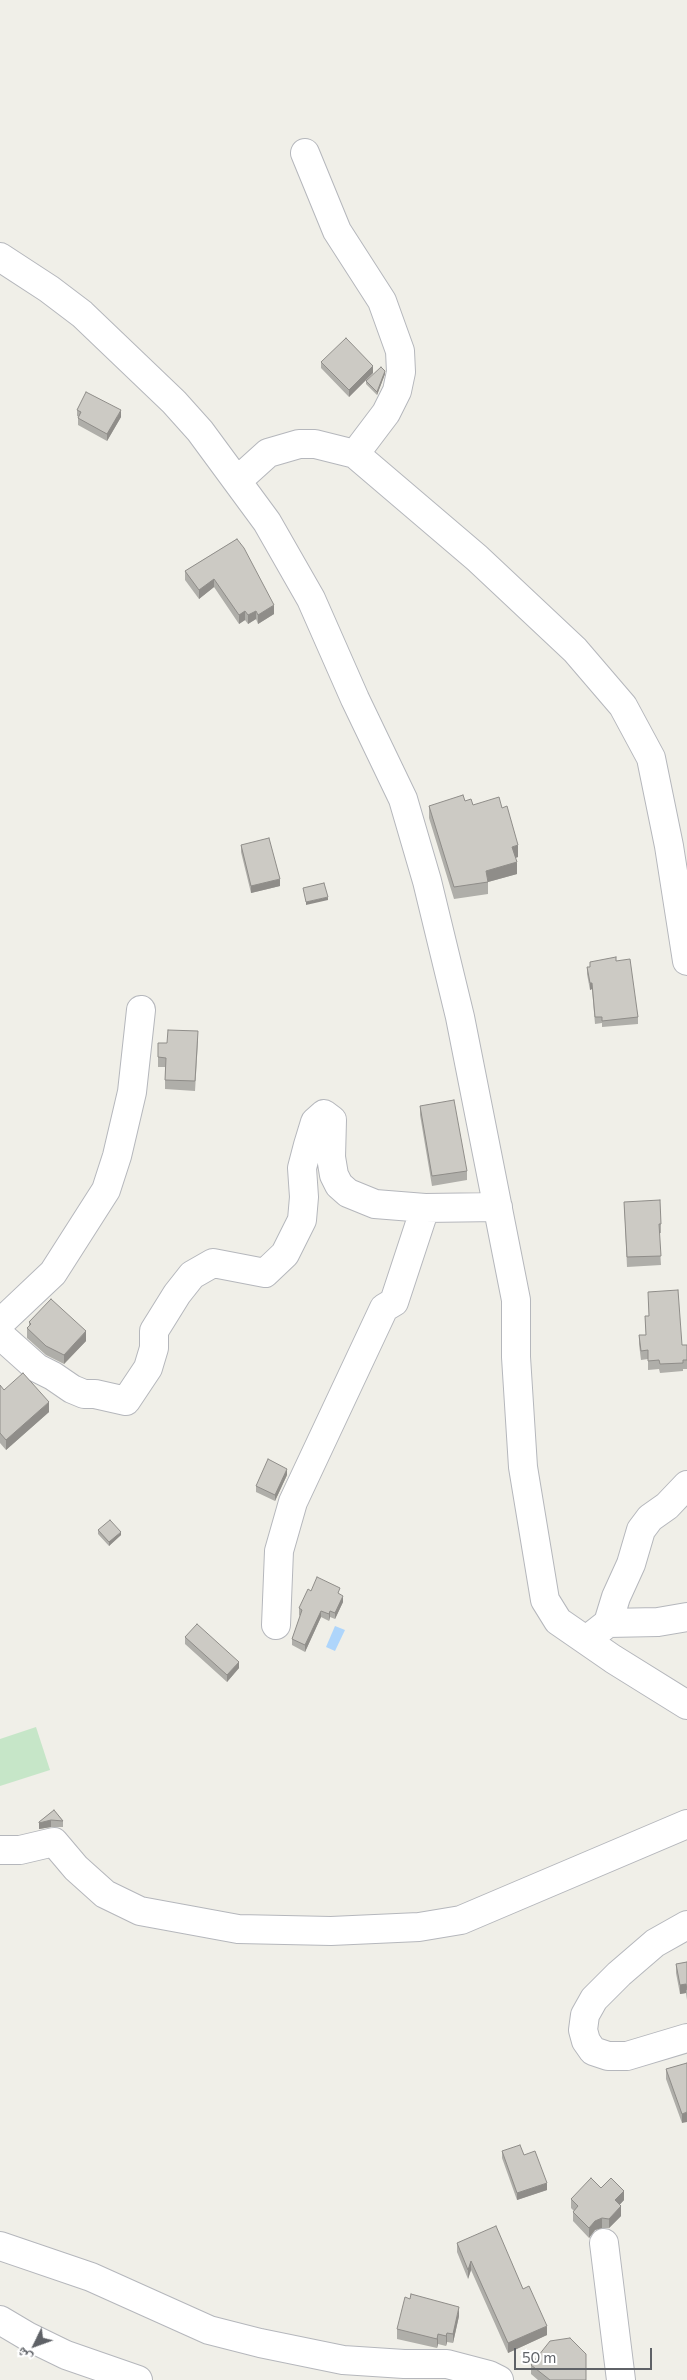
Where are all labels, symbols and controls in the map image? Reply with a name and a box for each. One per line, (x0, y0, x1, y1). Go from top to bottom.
north arrow (10, 2320, 60, 2370)
scale bar (517, 2338, 654, 2370)
text: ش (12, 2344, 35, 2367)
text: 50 m (522, 2348, 556, 2366)

